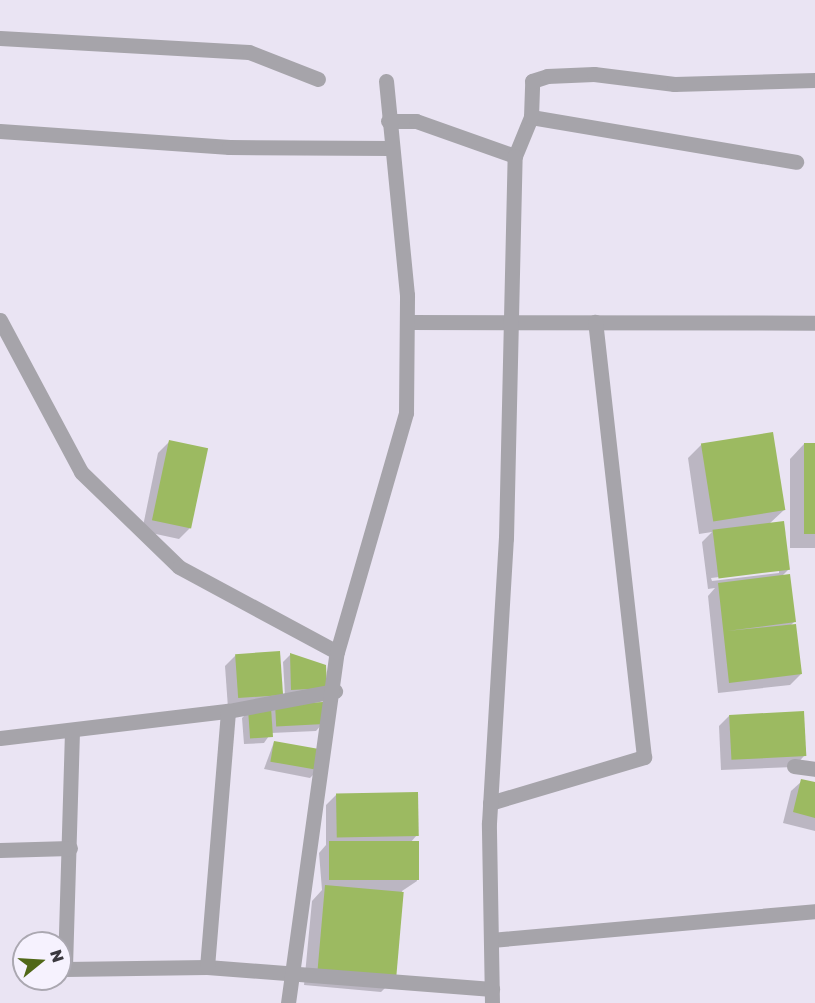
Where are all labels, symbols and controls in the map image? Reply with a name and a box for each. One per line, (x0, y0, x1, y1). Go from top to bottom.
north arrow (12, 931, 72, 991)
text: N (46, 947, 69, 965)

